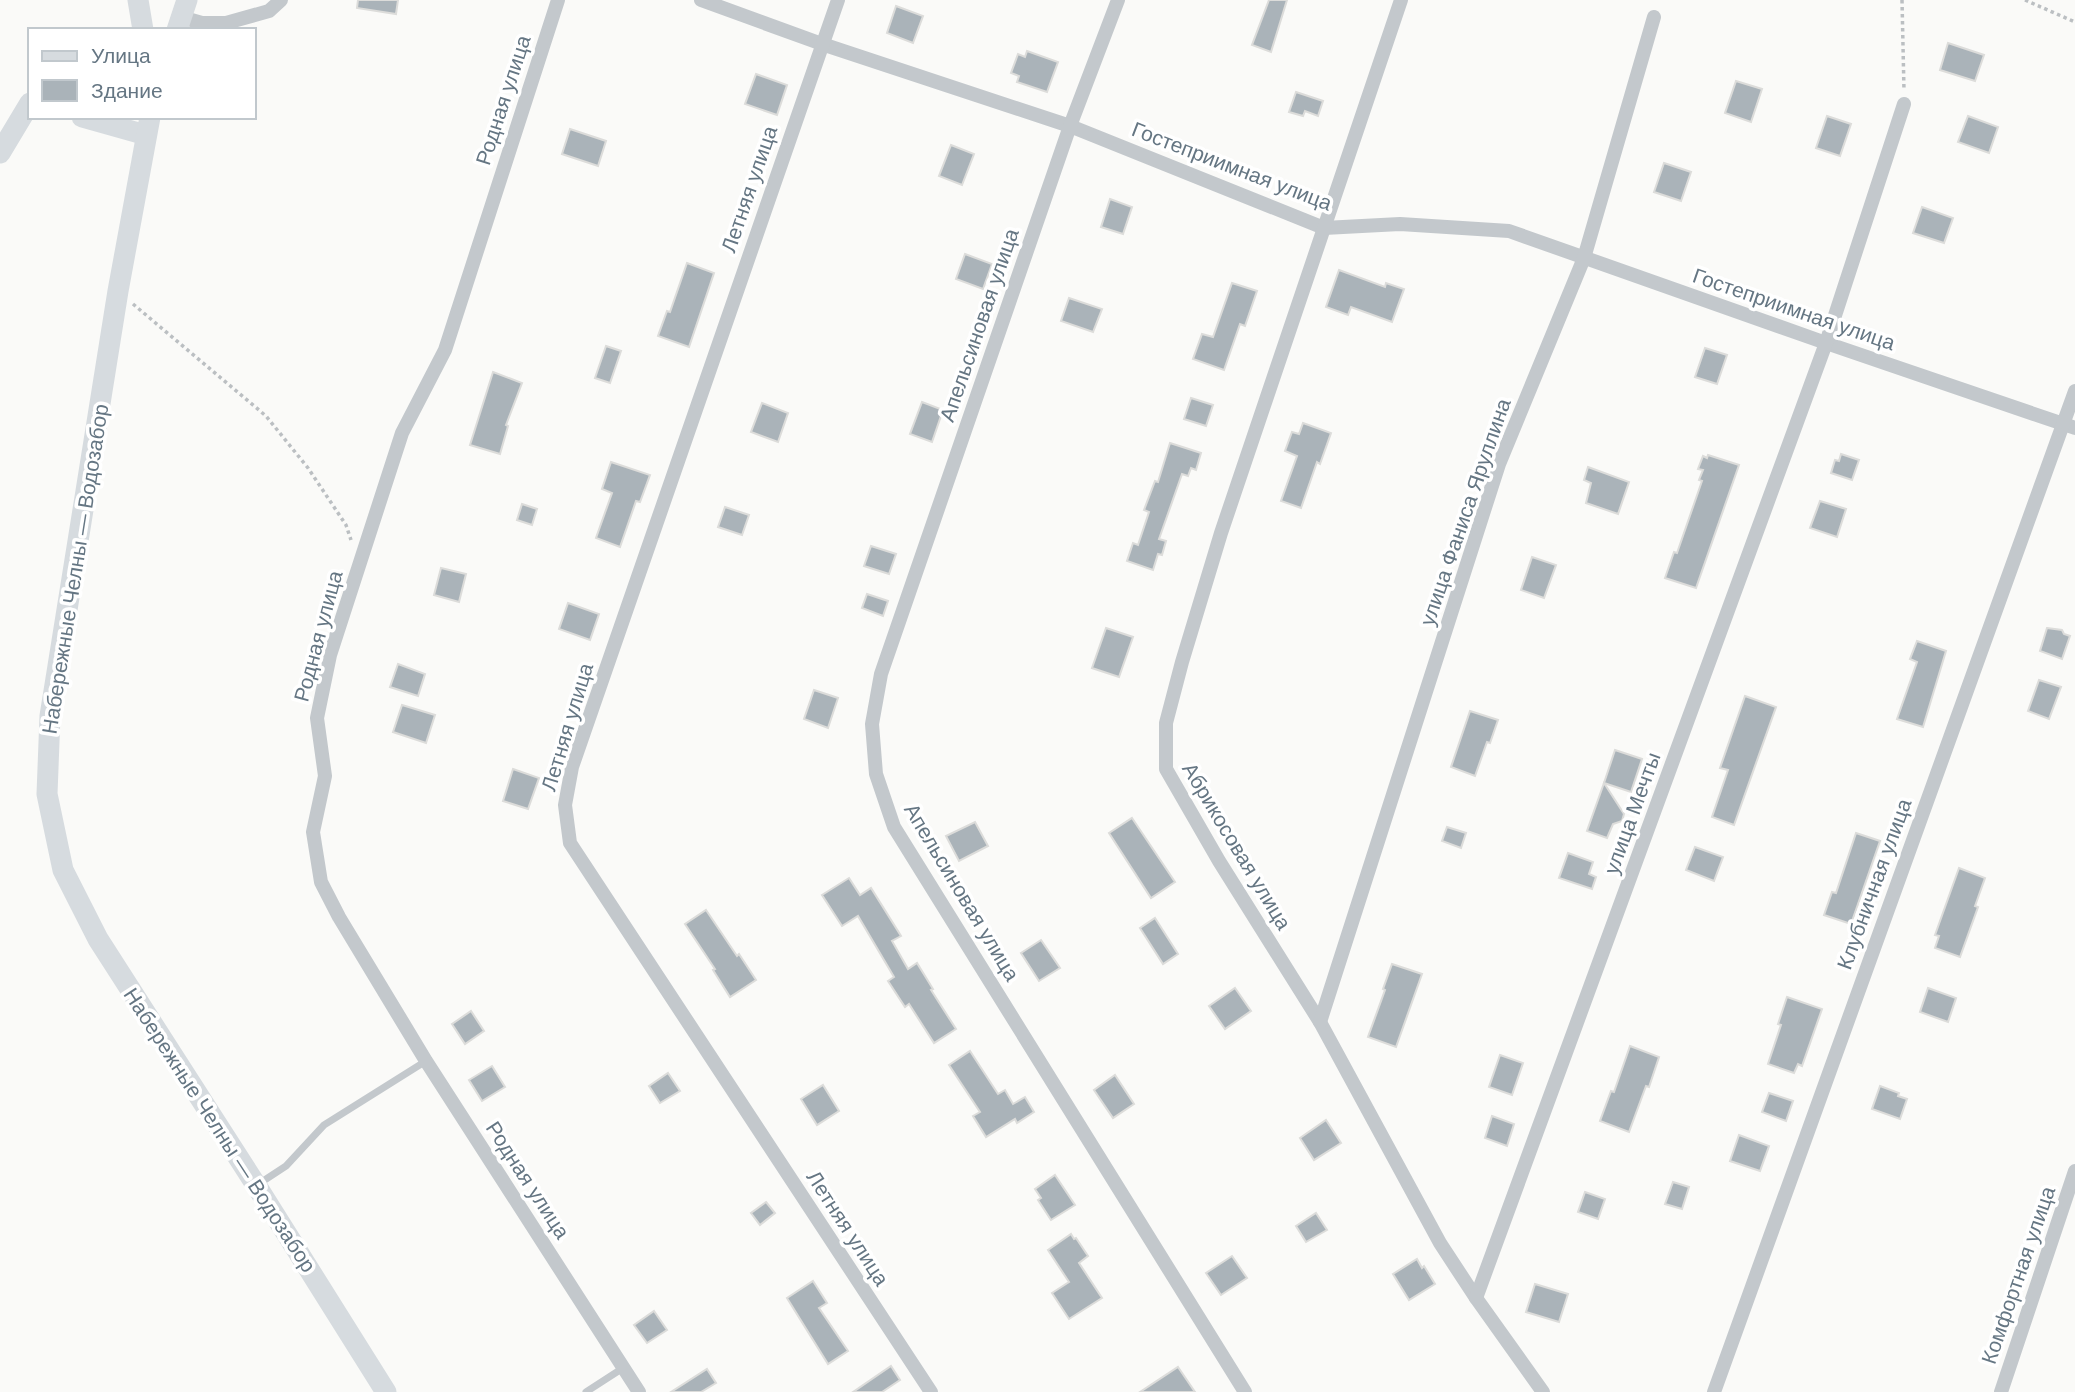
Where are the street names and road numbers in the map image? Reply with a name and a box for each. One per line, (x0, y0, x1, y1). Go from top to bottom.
street label: Родная улица (471, 32, 535, 168)
street label: Гостеприимная улица (1129, 117, 1336, 215)
street label: Летняя улица (717, 122, 782, 255)
street label: Апельсиновая улица (935, 225, 1023, 425)
street label: Гостеприимная улица (1690, 264, 1898, 355)
street label: улица Фаниса Яруллина (1415, 395, 1515, 629)
street label: Набережные Челны — Водозабор (38, 402, 112, 736)
street label: Родная улица (289, 568, 347, 704)
street label: Летняя улица (537, 660, 597, 794)
street label: улица Мечты (1599, 749, 1665, 877)
street label: Абрикосовая улица (1178, 758, 1296, 934)
street label: Клубничная улица (1832, 795, 1916, 972)
street label: Апельсиновая улица (900, 799, 1024, 985)
street label: Набережные Челны — Водозабор (119, 984, 321, 1276)
street label: Родная улица (482, 1117, 575, 1243)
street label: Летняя улица (802, 1166, 894, 1290)
street label: Комфортная улица (1977, 1183, 2059, 1367)

